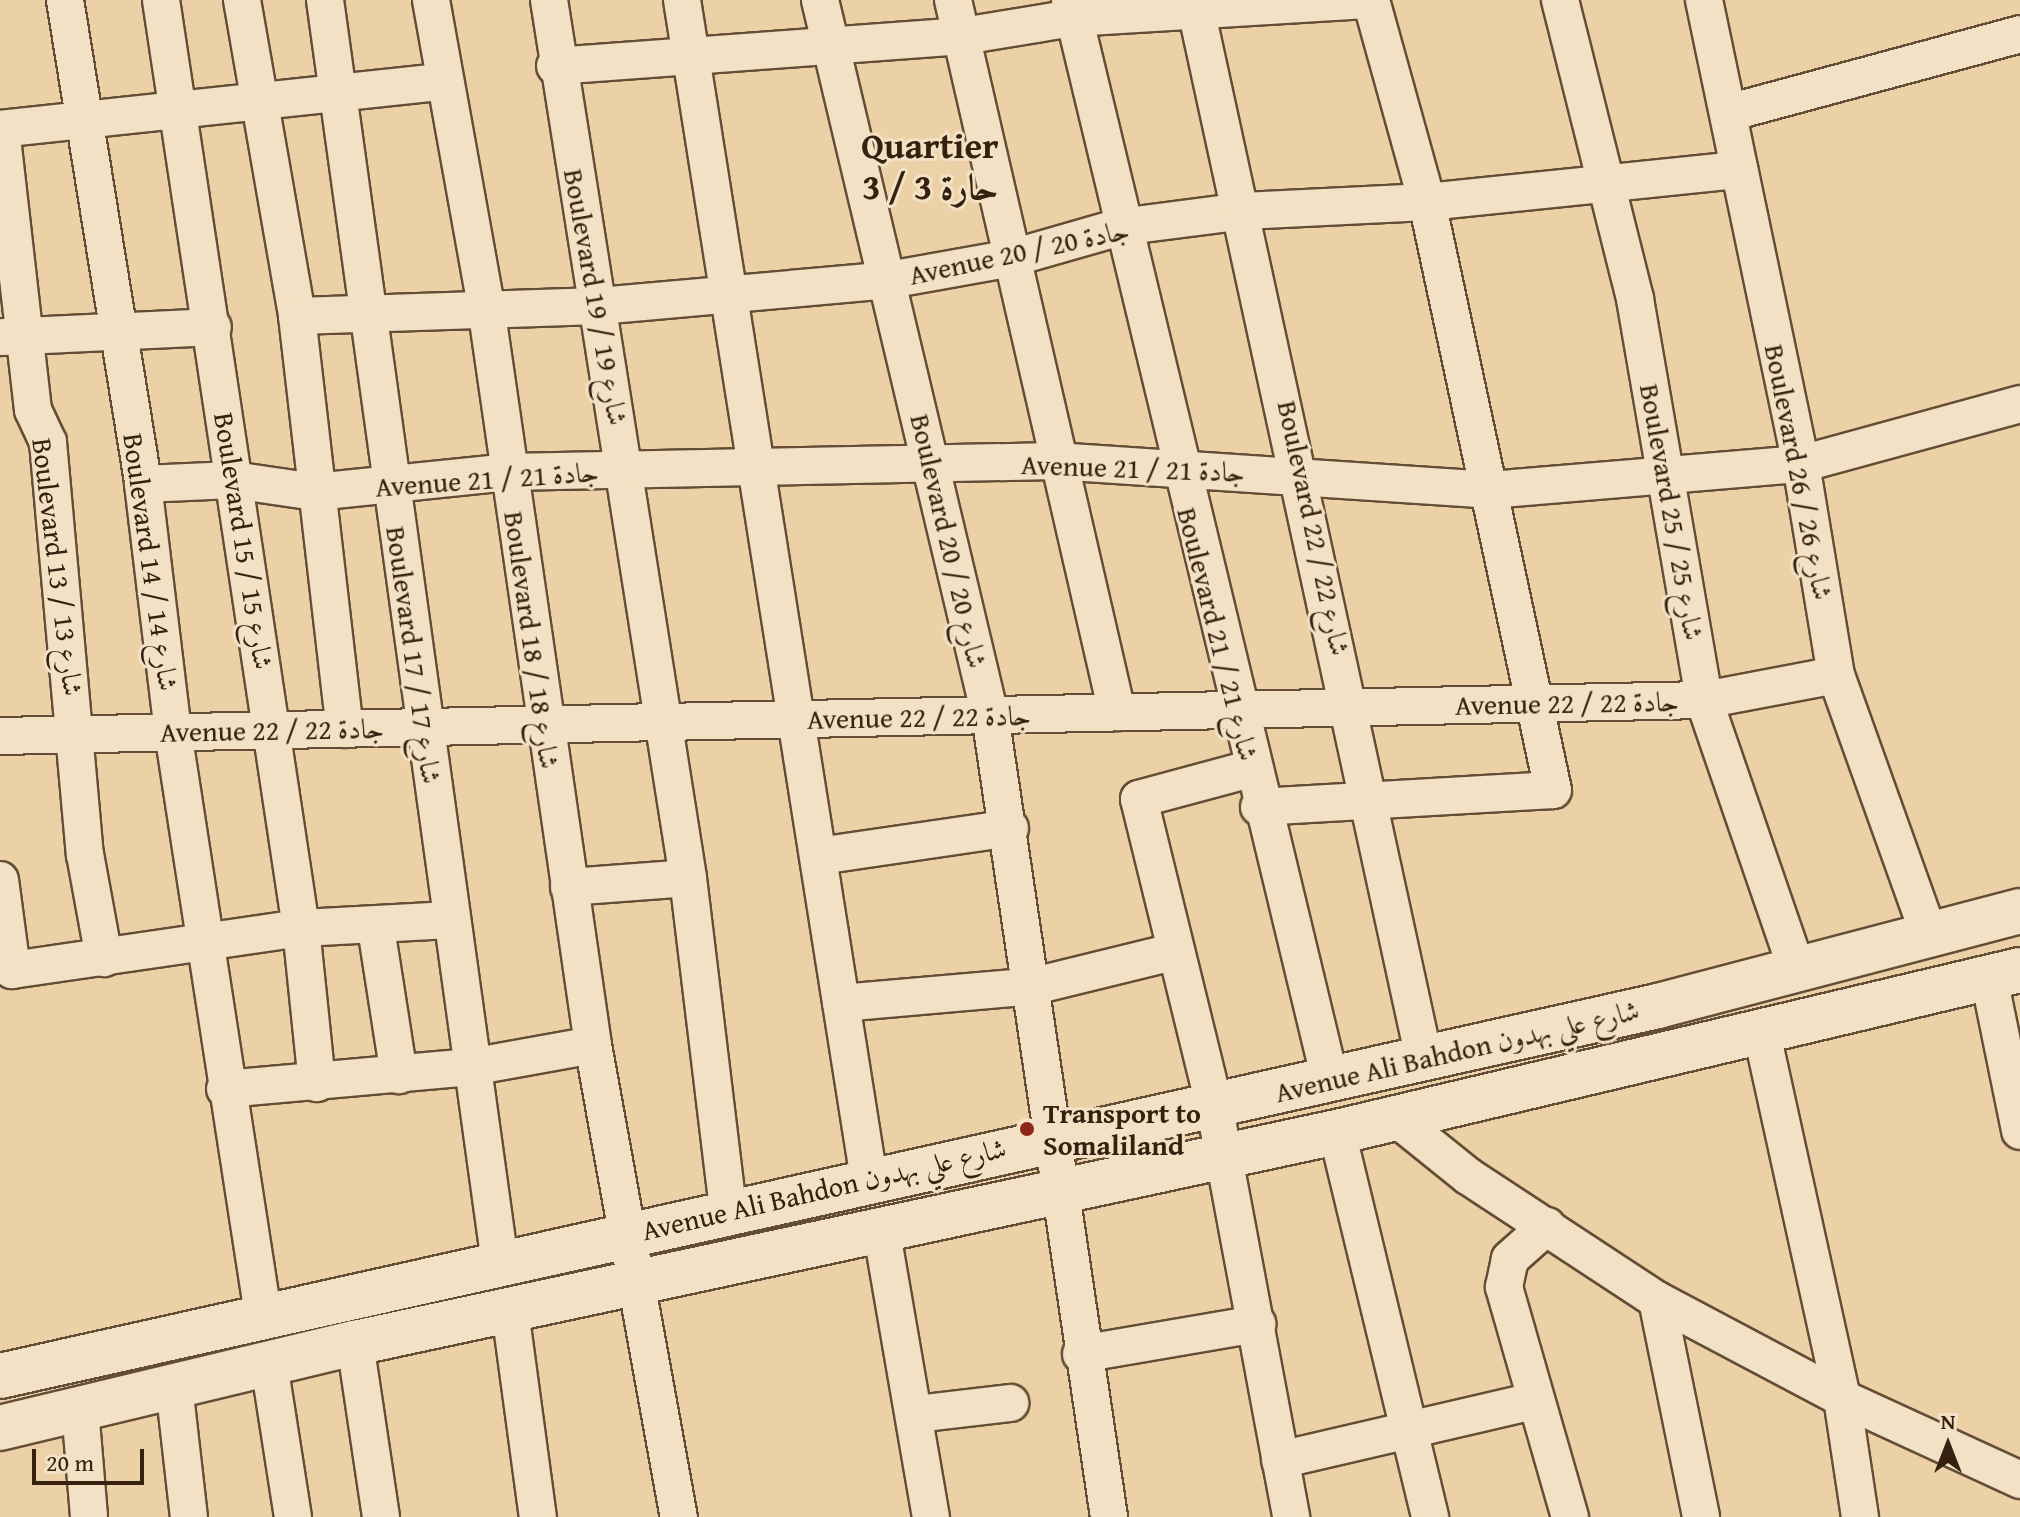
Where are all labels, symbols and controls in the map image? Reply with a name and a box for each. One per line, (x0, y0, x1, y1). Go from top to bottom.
district label: Quartier 3 / حارة 3 (861, 122, 999, 207)
street label: Boulevard 19 / شارع 19 (557, 166, 635, 428)
street label: Avenue 20 / جادة 20 (906, 212, 1132, 292)
street label: Boulevard 26 / شارع 26 (1758, 341, 1840, 603)
street label: Boulevard 25 / شارع 25 (1633, 381, 1711, 643)
street label: Boulevard 22 / شارع 22 (1271, 398, 1357, 658)
street label: Boulevard 15 / شارع 15 (207, 410, 281, 672)
street label: Boulevard 20 / شارع 20 (903, 411, 995, 671)
street label: Boulevard 14 / شارع 14 (116, 431, 186, 693)
street label: Boulevard 13 / شارع 13 (26, 436, 90, 698)
street label: Avenue 21 / جادة 21 (1020, 447, 1246, 489)
street label: Avenue 21 / جادة 21 (374, 454, 600, 504)
street label: Boulevard 21 / شارع 21 (1170, 504, 1266, 764)
street label: Boulevard 18 / شارع 18 (497, 509, 567, 771)
street label: Boulevard 17 / شارع 17 (379, 524, 449, 786)
street label: Avenue 22 / جادة 22 (1455, 684, 1679, 722)
street label: Avenue 22 / جادة 22 (807, 698, 1031, 736)
street label: Avenue 22 / جادة 22 (160, 711, 384, 749)
street label: Avenue Ali Bahdon شارع علي بهدون (1272, 993, 1642, 1109)
place label: Transport to Somaliland (1043, 1096, 1201, 1162)
marker: Transport to Somaliland (1018, 1120, 1036, 1138)
street label: Avenue Ali Bahdon شارع علي بهدون (639, 1131, 1009, 1247)
north arrow (1908, 1405, 1988, 1485)
text: N (1941, 1405, 1955, 1437)
scale bar (36, 1433, 148, 1483)
text: 20 m (46, 1445, 94, 1480)

